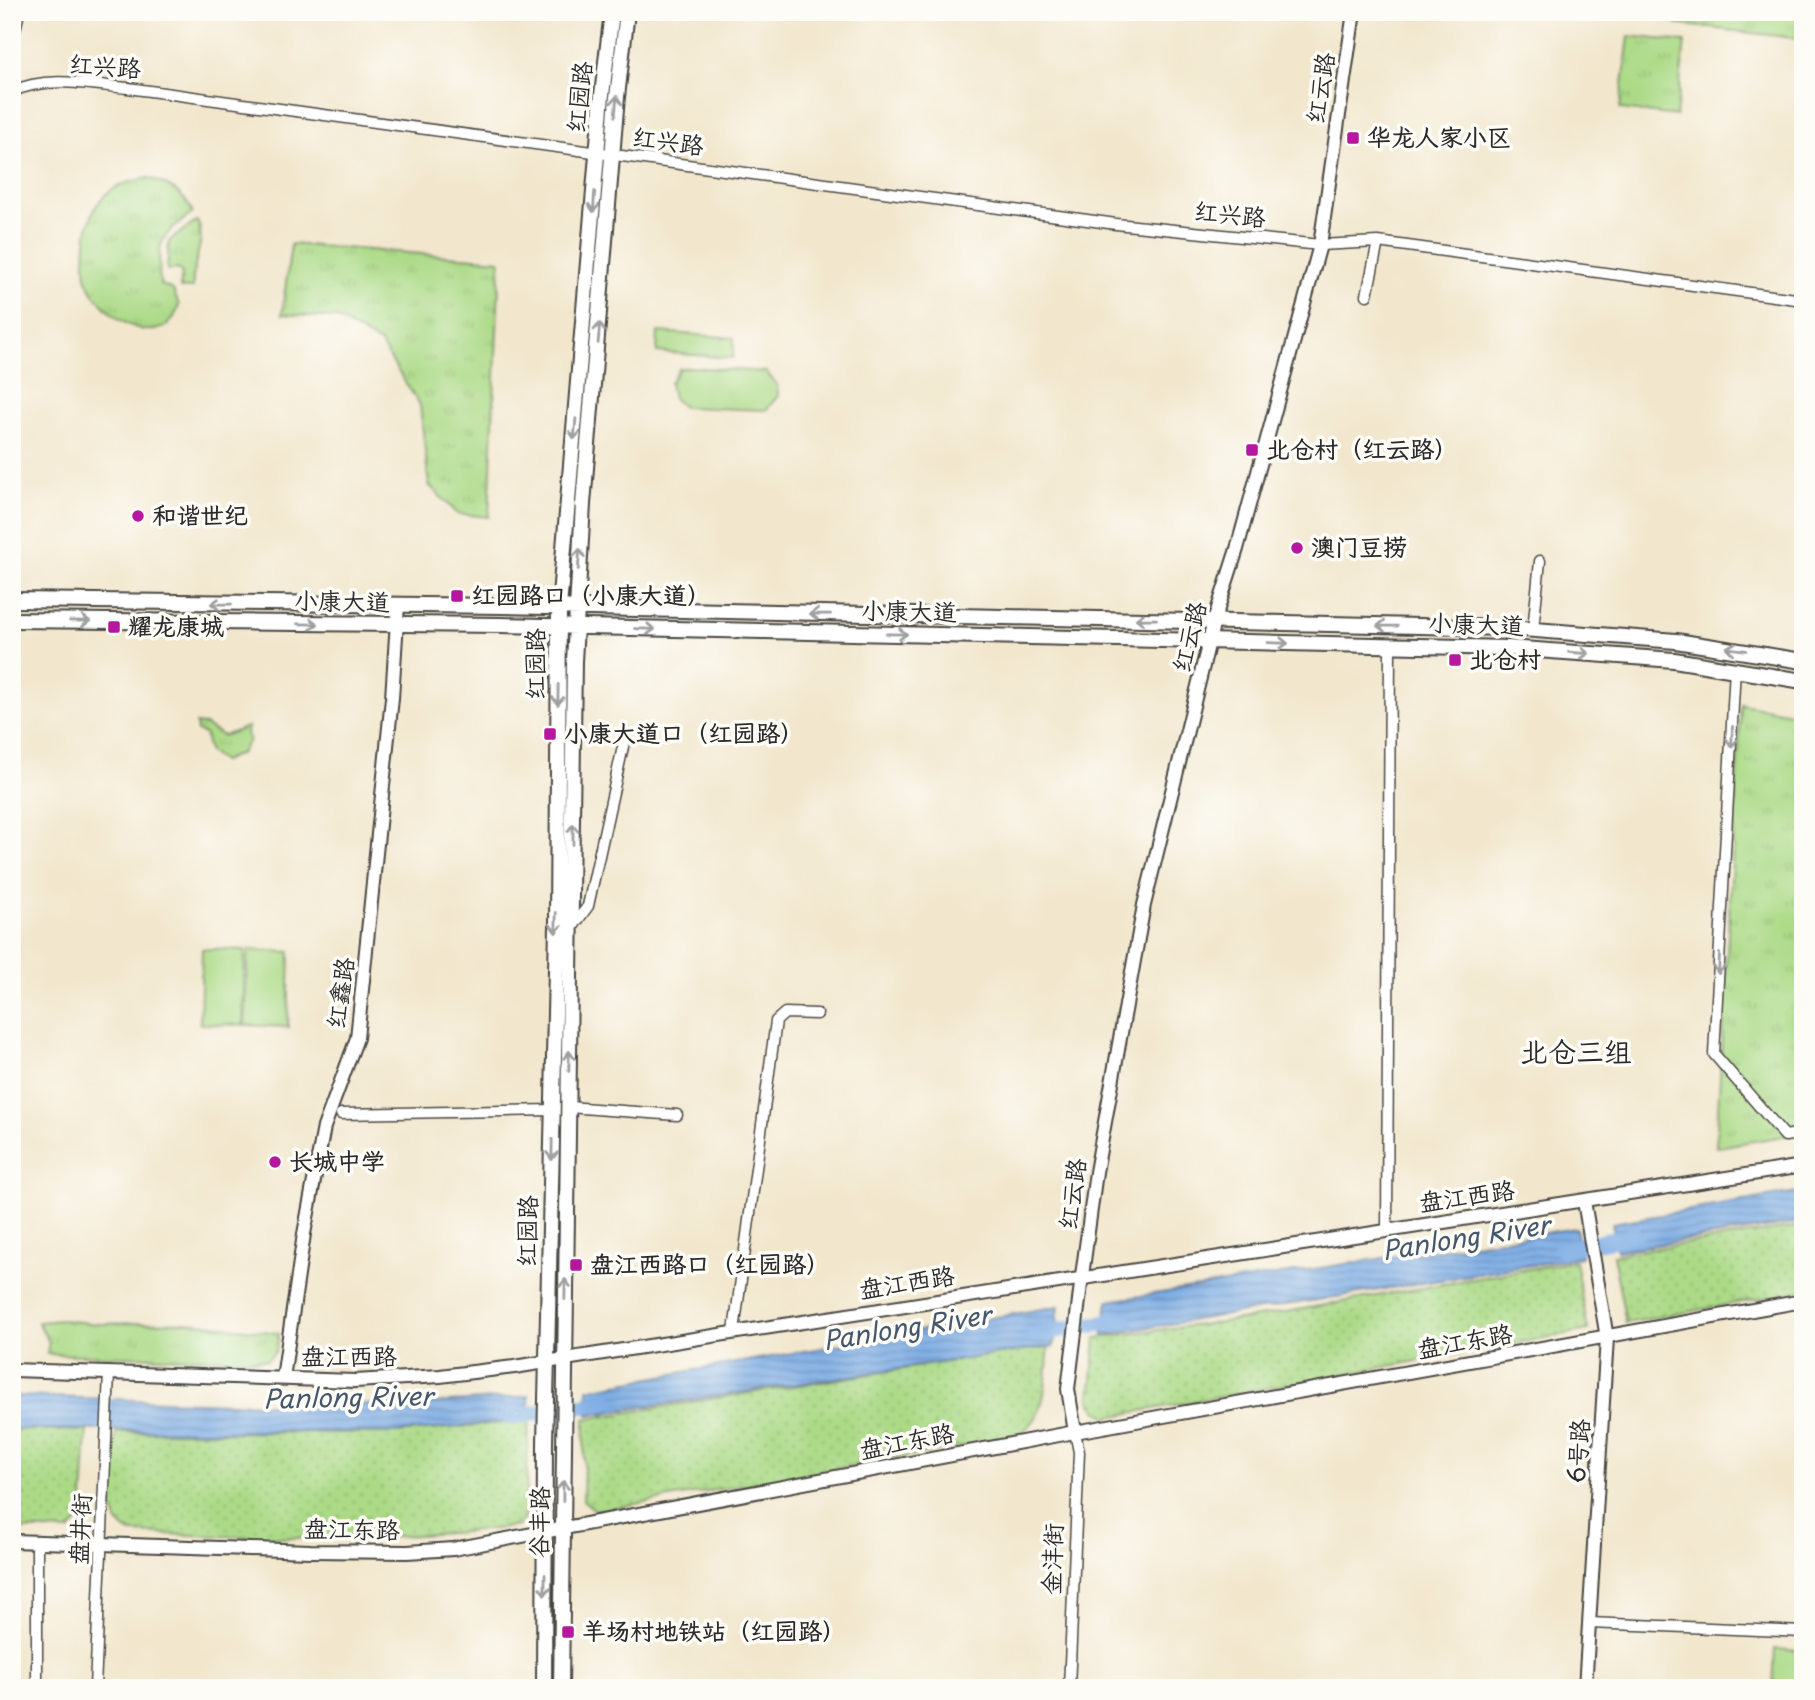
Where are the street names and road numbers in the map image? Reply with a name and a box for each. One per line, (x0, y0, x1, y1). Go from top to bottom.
street label: 红兴路 (68, 45, 142, 85)
street label: 红云路 (1296, 49, 1342, 126)
street label: 红园路 (556, 59, 600, 134)
street label: 红兴路 (630, 117, 706, 163)
street label: 红兴路 (1193, 191, 1268, 235)
street label: 小康大道 (294, 581, 390, 619)
street label: 小康大道 (861, 591, 957, 629)
street label: 红云路 (1162, 597, 1214, 676)
street label: 小康大道 (1427, 603, 1525, 643)
street label: 红园路 (516, 628, 552, 700)
street label: 红鑫路 (316, 955, 362, 1031)
street label: 红云路 (1048, 1156, 1094, 1232)
street label: 盘江西路 (1417, 1171, 1517, 1220)
street label: 红园路 (507, 1195, 545, 1267)
street label: 盘江西路 (856, 1256, 957, 1306)
street label: 盘江东路 (1414, 1314, 1515, 1366)
street label: 盘江西路 (301, 1337, 397, 1373)
street label: 盘江东路 (856, 1413, 957, 1467)
street label: 6号路 (1557, 1417, 1597, 1484)
street label: 谷丰路 (519, 1486, 557, 1558)
street label: 盘井街 (59, 1492, 99, 1566)
street label: 盘江东路 (304, 1509, 400, 1547)
street label: 金沣街 (1032, 1522, 1070, 1596)

